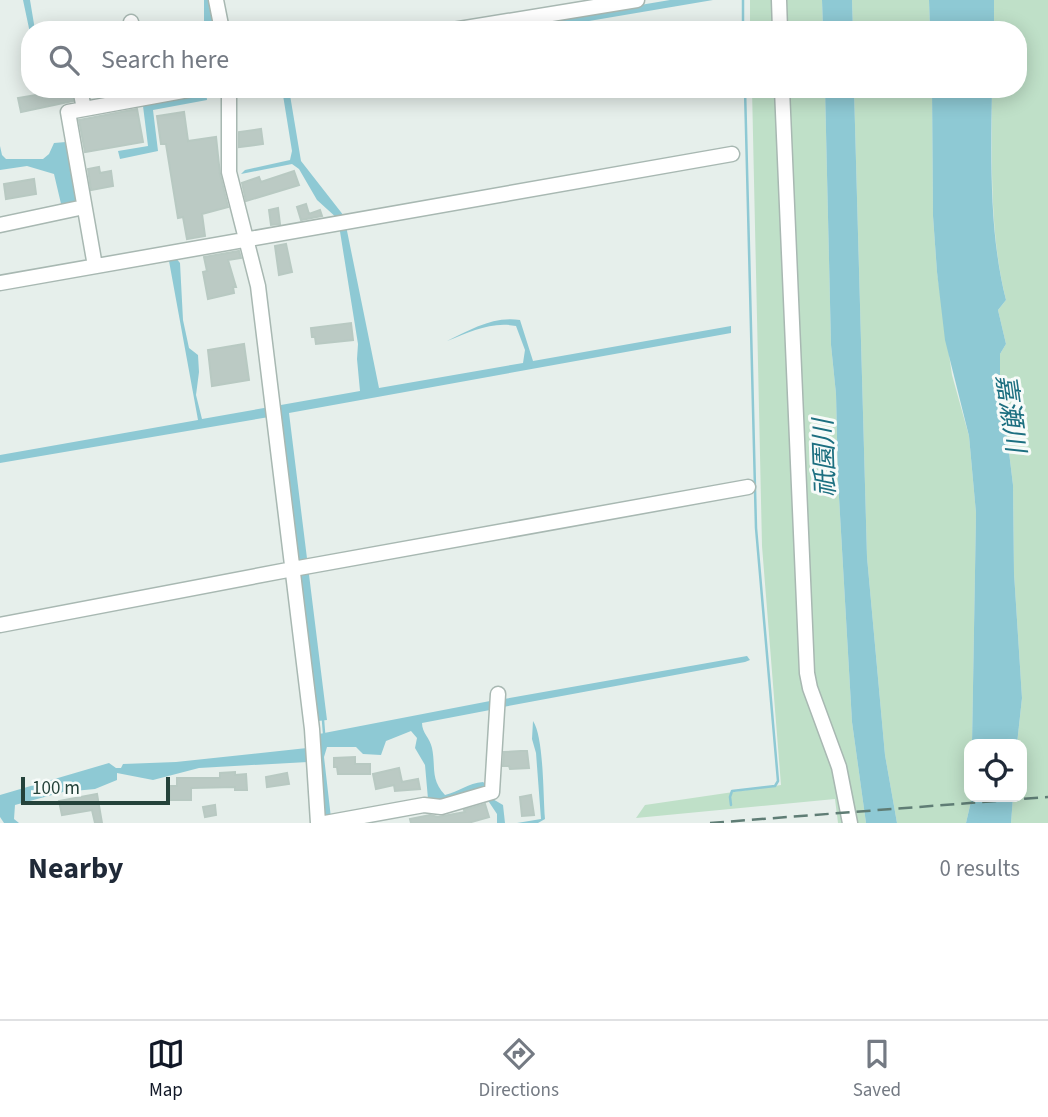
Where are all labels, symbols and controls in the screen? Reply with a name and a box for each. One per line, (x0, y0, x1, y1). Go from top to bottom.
search box (21, 21, 1027, 98)
icon: search (45, 41, 83, 79)
text: Search here (101, 41, 229, 78)
water label: 嘉瀬川 (987, 372, 1035, 457)
water label: 祇園川 (805, 415, 844, 498)
map controls (964, 739, 1027, 802)
button: locate (964, 739, 1027, 802)
scale bar (21, 774, 170, 806)
text: 100 m (32, 775, 80, 802)
text: Nearby (28, 847, 123, 890)
text: 0 results (940, 852, 1020, 885)
tab: Map (147, 1035, 185, 1104)
tab: Directions (479, 1035, 559, 1104)
tab: Saved (853, 1035, 901, 1104)

